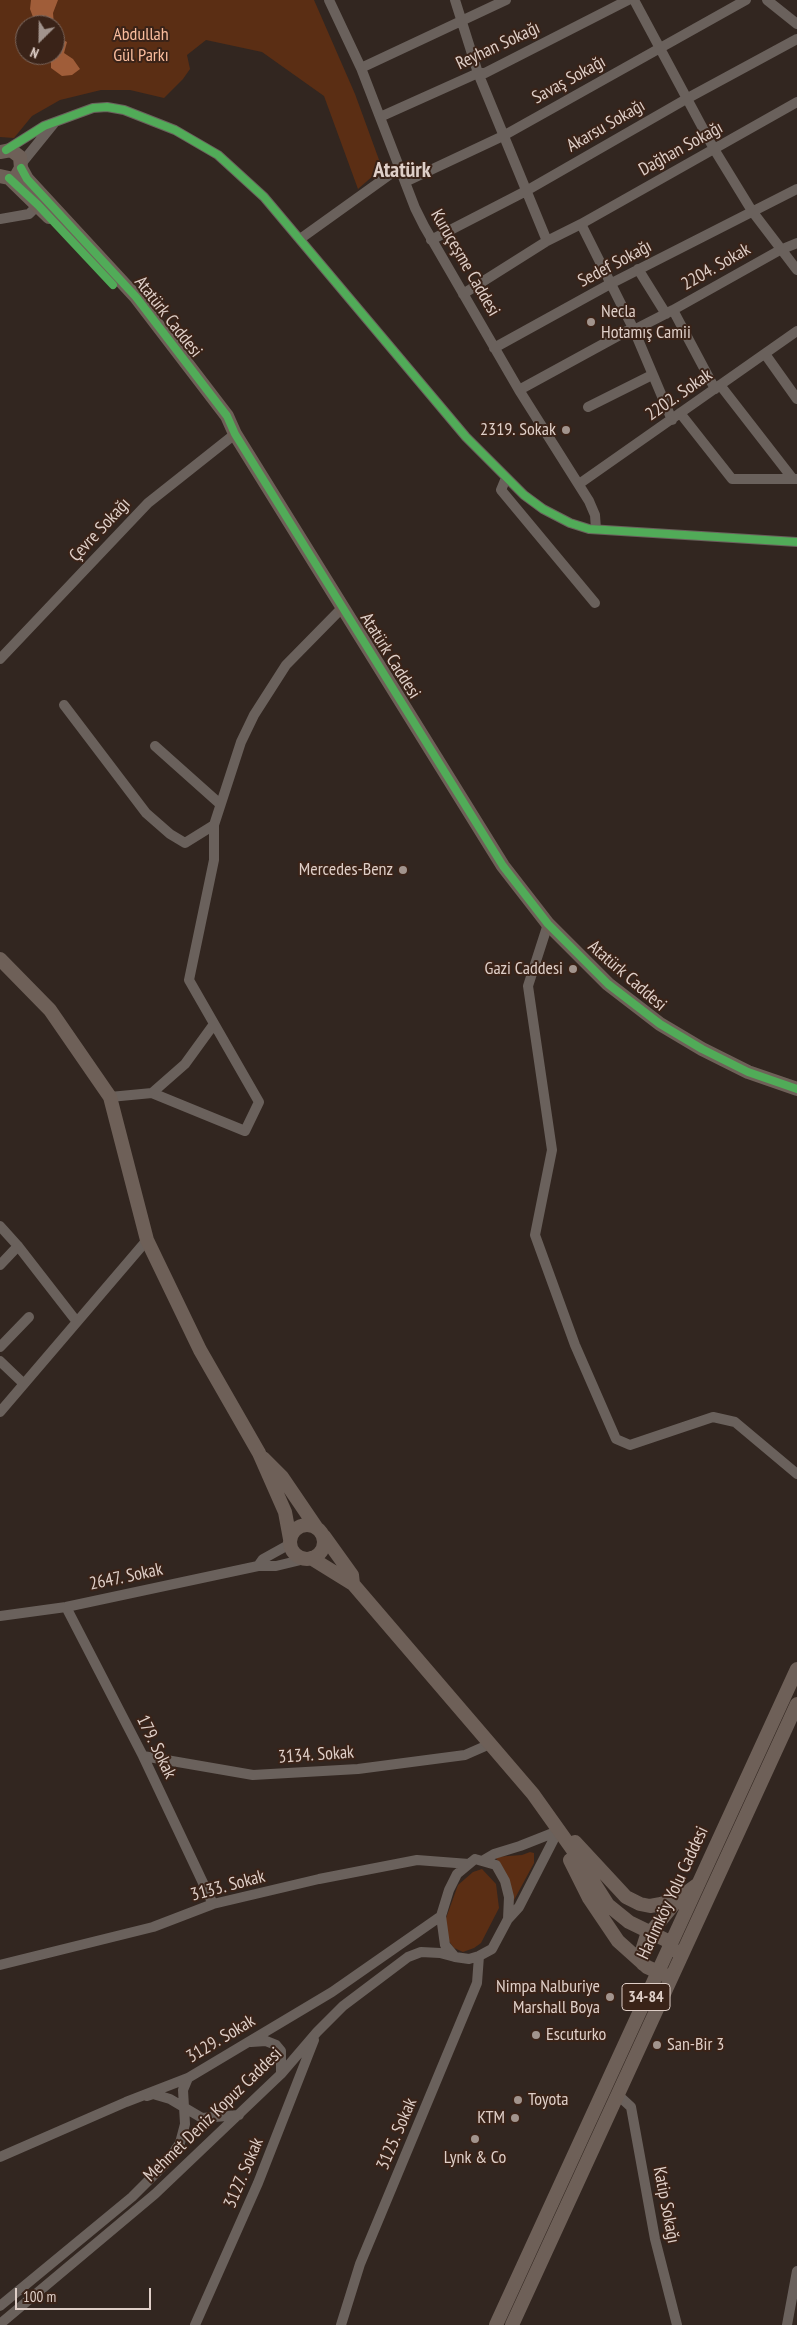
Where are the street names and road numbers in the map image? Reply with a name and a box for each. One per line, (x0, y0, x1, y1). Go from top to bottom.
street label: Reyhan Sokağı (453, 17, 543, 75)
street label: Savaş Sokağı (529, 51, 609, 109)
street label: Akarsu Sokağı (563, 95, 649, 157)
street label: Dağhan Sokağı (635, 117, 727, 181)
street label: Kuruçeşme Caddesi (426, 206, 504, 320)
street label: Sedef Sokağı (575, 236, 655, 292)
street label: 2204. Sokak (678, 239, 754, 295)
street label: Atatürk Caddesi (130, 272, 206, 362)
street label: 2202. Sokak (642, 364, 716, 426)
street label: Çevre Sokağı (65, 494, 135, 566)
street label: Atatürk Caddesi (355, 609, 425, 703)
street label: Atatürk Caddesi (583, 936, 671, 1016)
street label: 2647. Sokak (87, 1559, 165, 1595)
street label: 179. Sokak (131, 1712, 181, 1782)
street label: 3134. Sokak (277, 1742, 355, 1768)
street label: Hadımköy Yolu Caddesi (633, 1823, 713, 1963)
street label: 3133. Sokak (188, 1866, 268, 1906)
road number: 34-84 (622, 1984, 670, 2010)
street label: 3129. Sokak (183, 2010, 259, 2068)
street label: Mehmet Deniz Kopuz Caddesi (139, 2043, 287, 2187)
street label: 3125. Sokak (372, 2095, 422, 2173)
street label: 3127. Sokak (220, 2135, 268, 2211)
street label: Katip Sokağı (648, 2165, 684, 2245)

